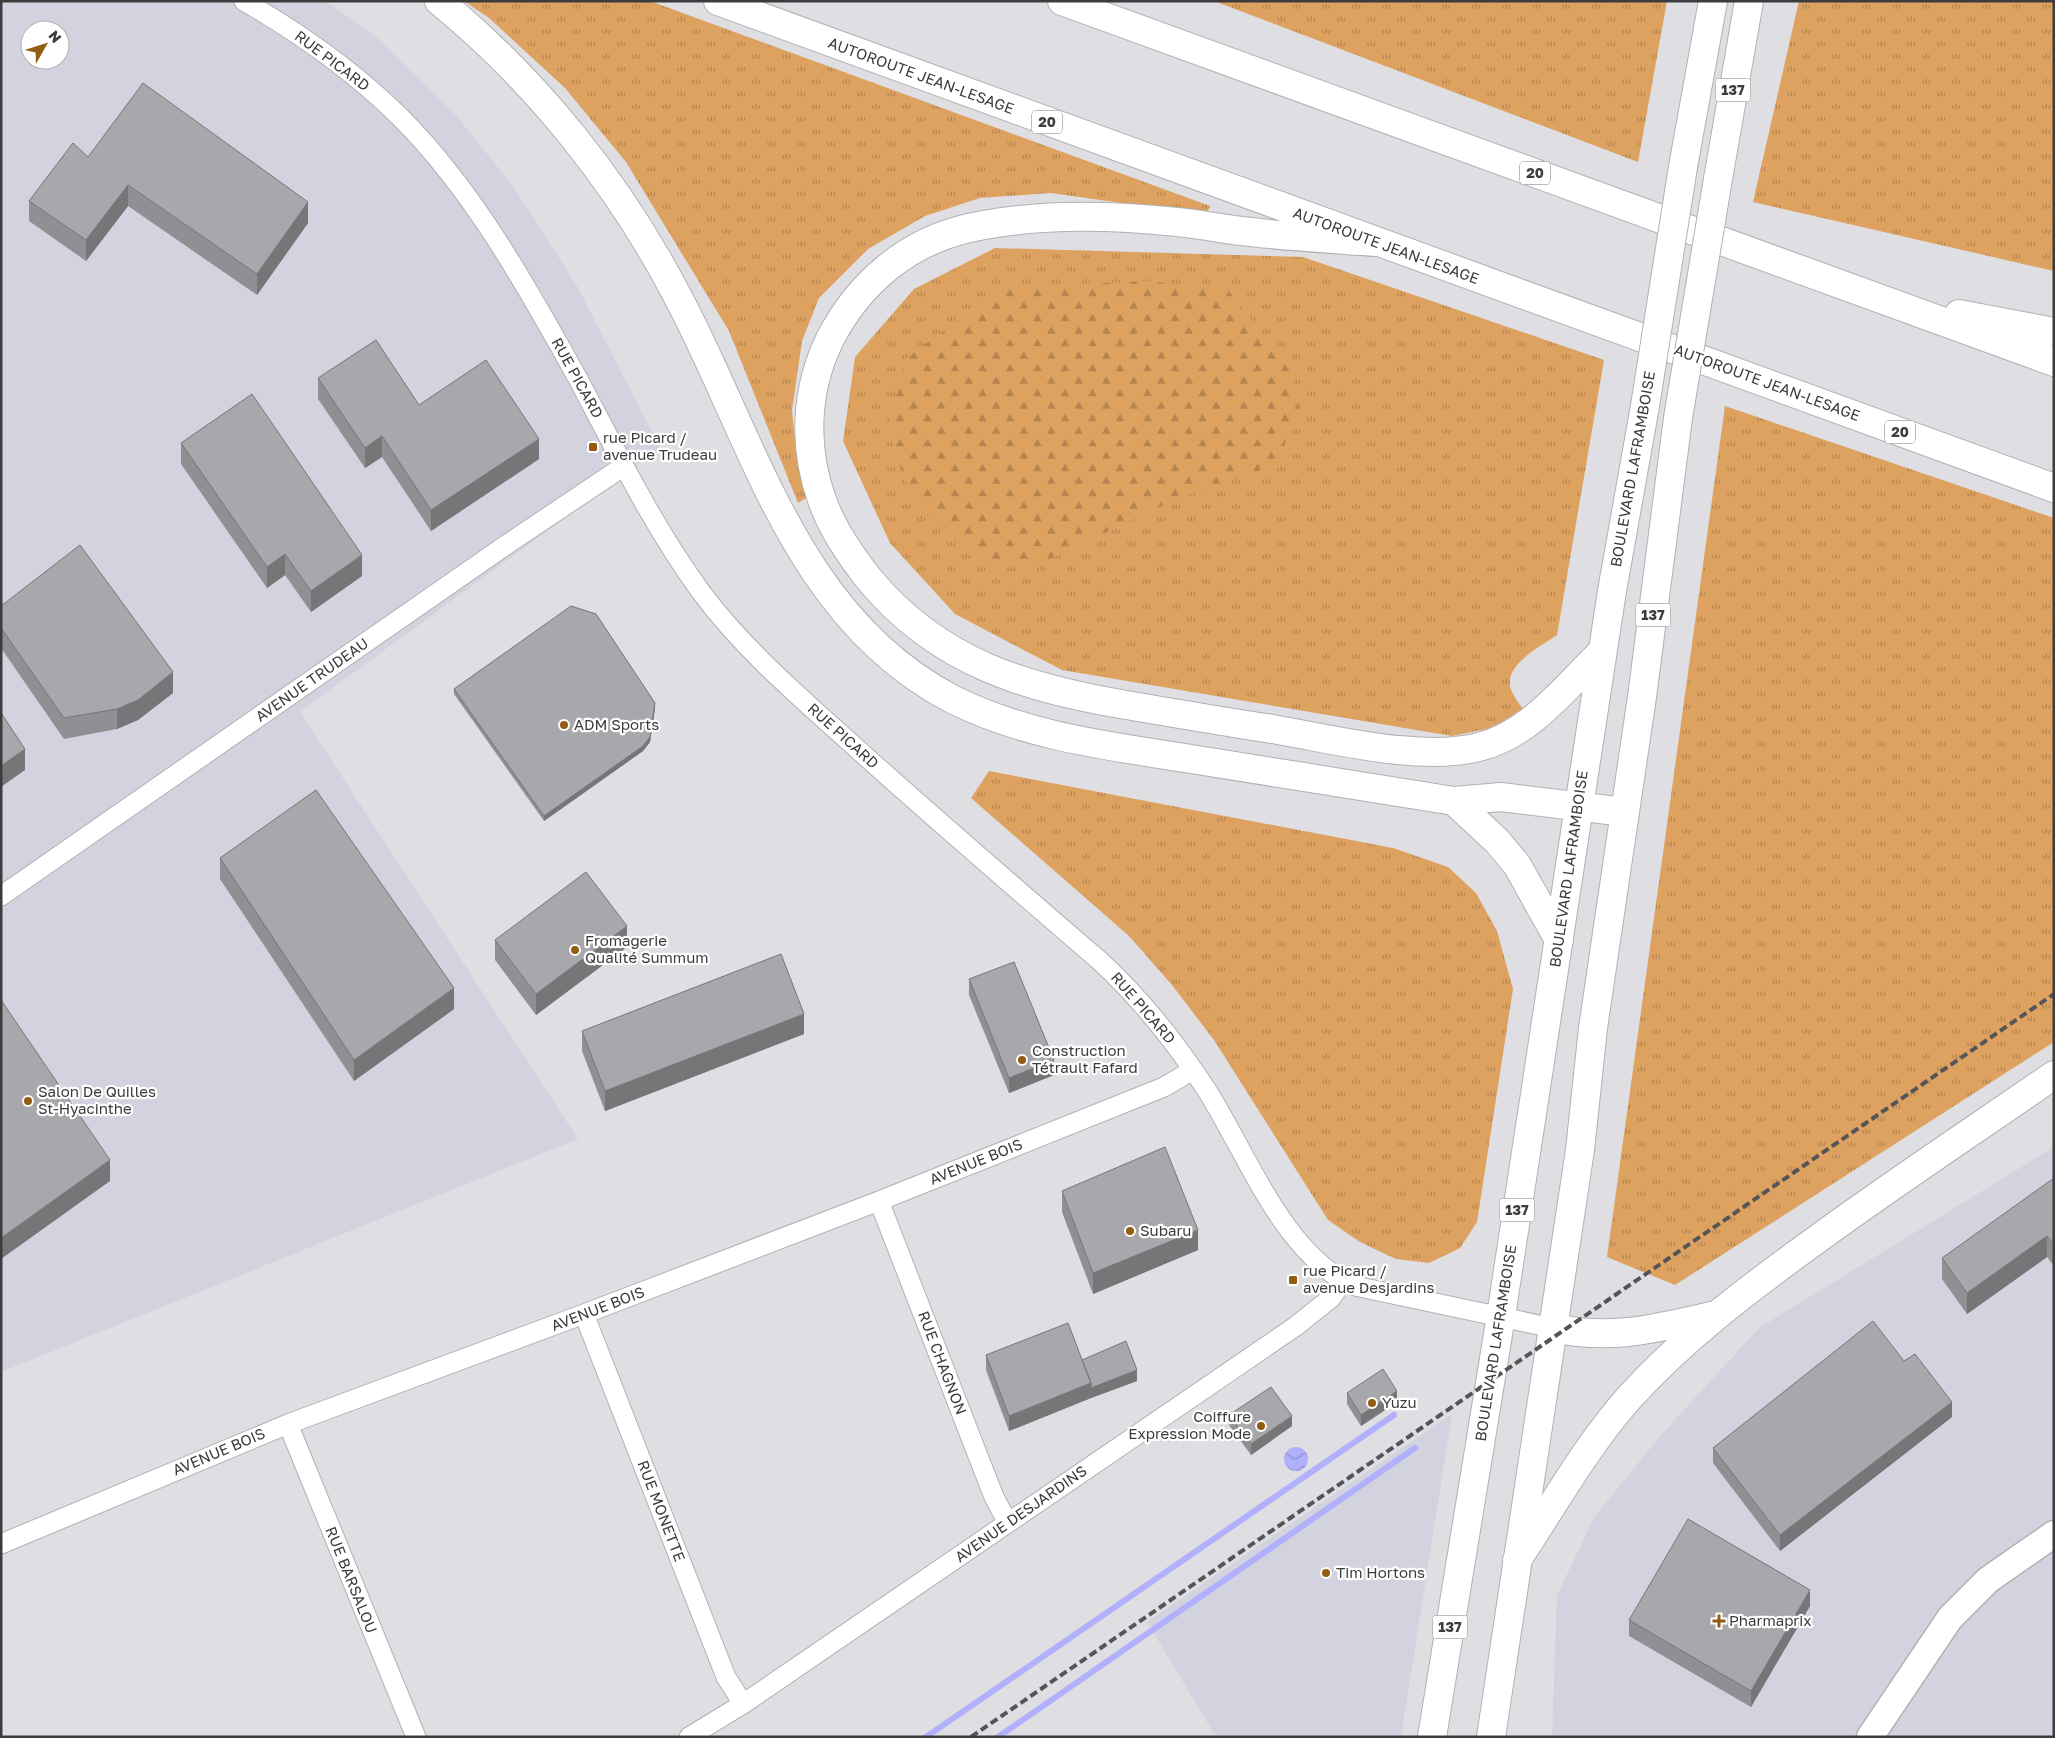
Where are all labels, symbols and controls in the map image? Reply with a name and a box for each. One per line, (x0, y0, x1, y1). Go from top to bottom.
north arrow (20, 20, 70, 70)
street label: RUE PICARD (292, 26, 374, 94)
text: N (46, 27, 65, 46)
street label: AUTOROUTE JEAN-LESAGE (826, 33, 1017, 117)
road number: 137 (1716, 78, 1750, 102)
road number: 20 (1032, 110, 1062, 134)
road number: 20 (1520, 162, 1550, 184)
street label: AUTOROUTE JEAN-LESAGE (1291, 203, 1482, 287)
street label: RUE PICARD (548, 334, 607, 421)
street label: AUTOROUTE JEAN-LESAGE (1672, 340, 1863, 424)
street label: BOULEVARD LAFRAMBOISE (1606, 369, 1658, 568)
road number: 20 (1885, 421, 1915, 444)
place label: rue Picard / avenue Trudeau (603, 428, 717, 463)
marker: rue Picard / avenue Trudeau (587, 441, 599, 453)
road number: 137 (1636, 604, 1670, 626)
street label: AVENUE TRUDEAU (252, 633, 371, 725)
street label: RUE PICARD (805, 699, 883, 772)
place label: ADM Sports (574, 715, 659, 733)
marker: ADM Sports (558, 719, 570, 731)
street label: BOULEVARD LAFRAMBOISE (1545, 769, 1591, 969)
place label: Fromagerie Qualité Summum (585, 931, 709, 966)
marker: Fromagerie Qualité Summum (569, 944, 581, 956)
street label: RUE PICARD (1108, 968, 1180, 1047)
place label: Construction Tétrault Fafard (1032, 1041, 1138, 1076)
marker: Construction Tétrault Fafard (1016, 1054, 1028, 1066)
place label: Salon De Quilles St-Hyacinthe (38, 1082, 156, 1117)
marker: Salon De Quilles St-Hyacinthe (22, 1095, 34, 1107)
street label: AVENUE BOIS (927, 1134, 1025, 1188)
road number: 137 (1500, 1198, 1534, 1222)
place label: Subaru (1140, 1221, 1191, 1239)
marker: Subaru (1124, 1225, 1136, 1237)
street label: BOULEVARD LAFRAMBOISE (1471, 1243, 1519, 1442)
place label: rue Picard / avenue Desjardins (1303, 1261, 1435, 1296)
marker: rue Picard / avenue Desjardins (1287, 1274, 1299, 1286)
street label: AVENUE BOIS (548, 1282, 647, 1334)
street label: RUE CHAGNON (915, 1308, 971, 1417)
place label: Yuzu (1382, 1393, 1417, 1411)
marker: Yuzu (1366, 1397, 1378, 1409)
place label: Coiffure Expression Mode (1128, 1407, 1251, 1442)
marker: Coiffure Expression Mode (1255, 1420, 1267, 1432)
street label: AVENUE BOIS (170, 1424, 267, 1479)
street label: RUE MONETTE (634, 1457, 690, 1564)
street label: AVENUE DESJARDINS (951, 1461, 1090, 1566)
street label: RUE BARSALOU (322, 1524, 382, 1636)
place label: Tim Hortons (1336, 1563, 1425, 1581)
marker: Tim Hortons (1320, 1567, 1332, 1579)
place label: Pharmaprix (1729, 1611, 1811, 1629)
road number: 137 (1432, 1615, 1468, 1638)
marker: Pharmaprix (1713, 1615, 1725, 1627)

